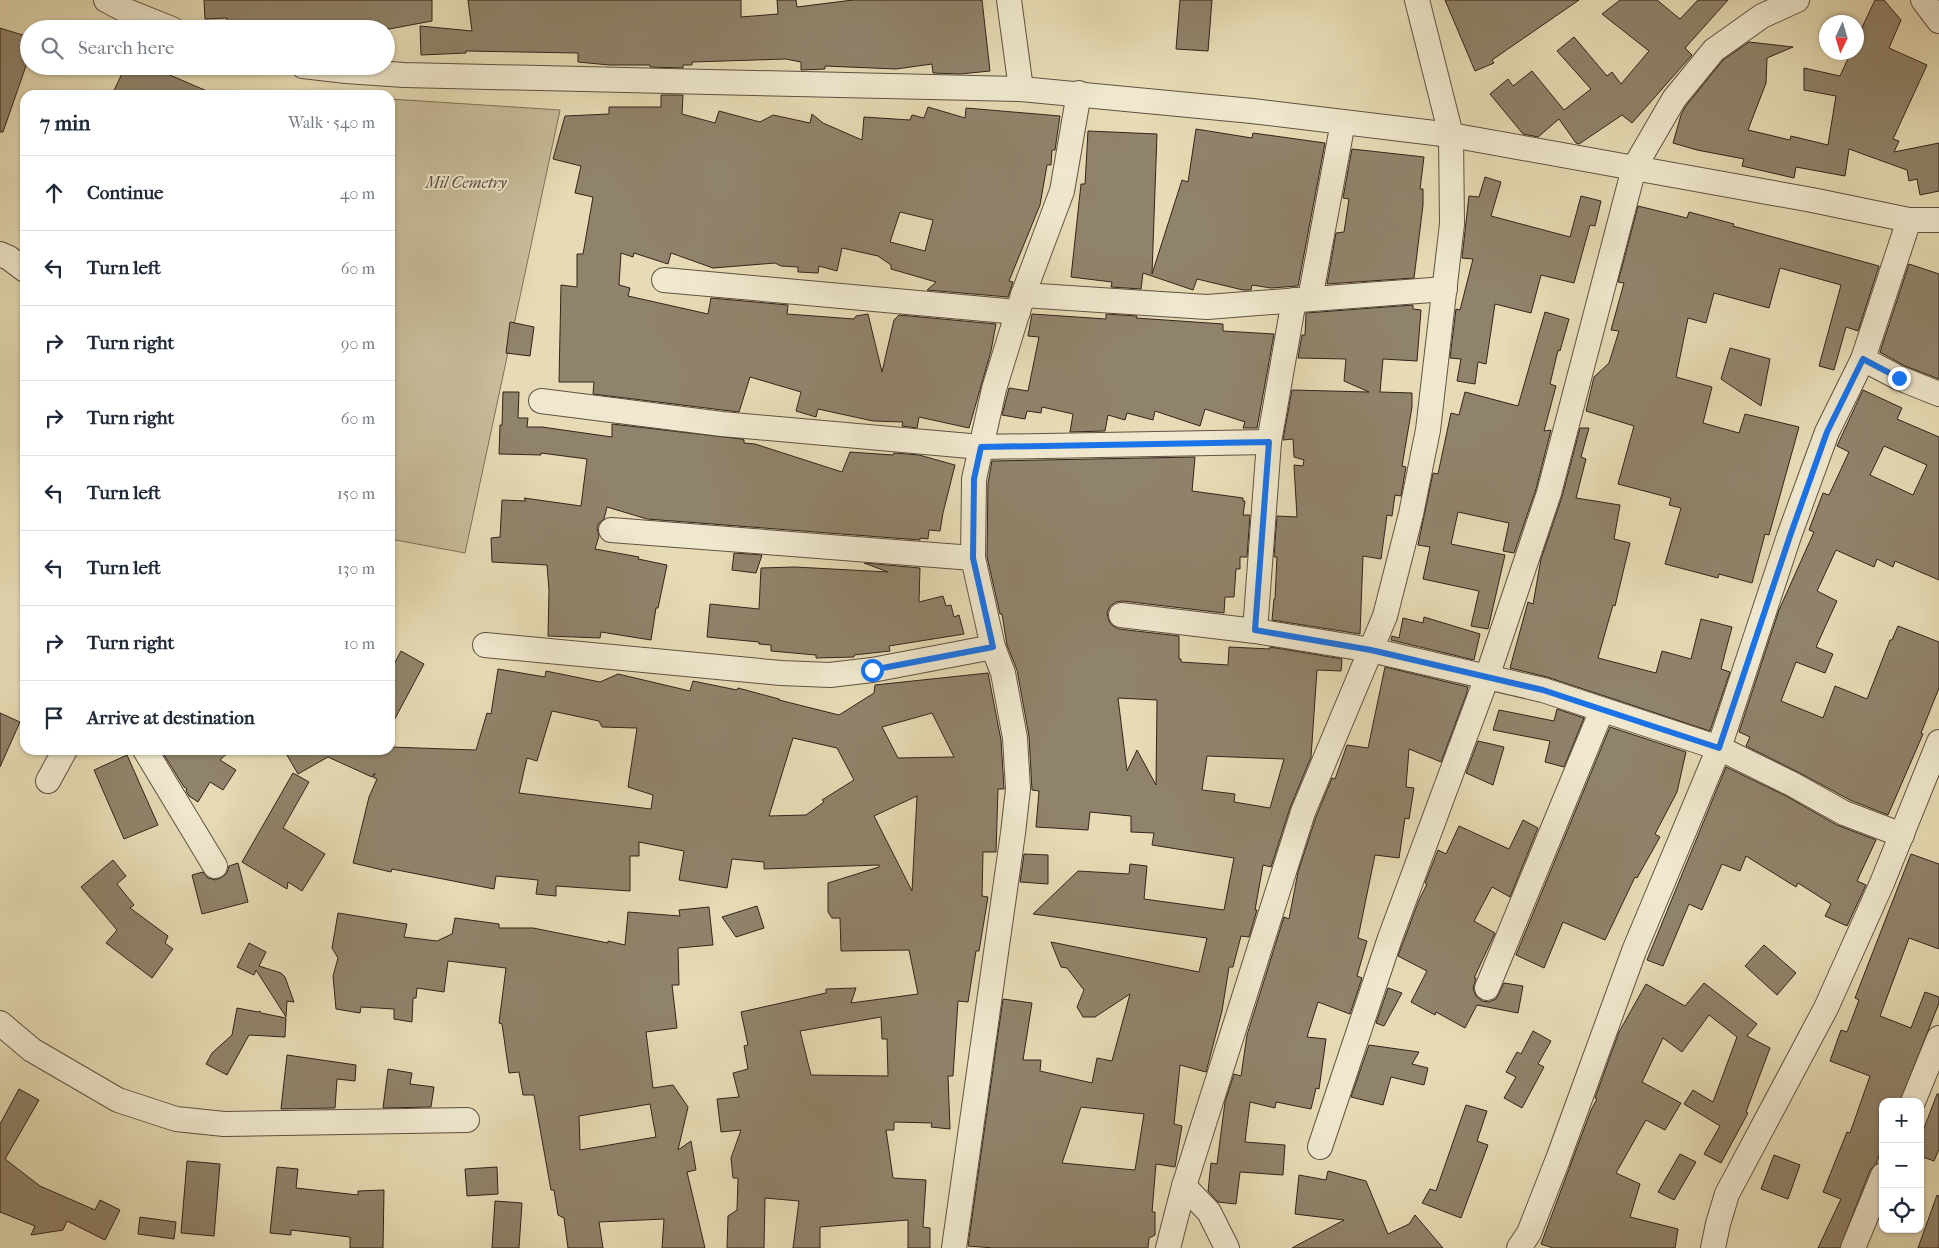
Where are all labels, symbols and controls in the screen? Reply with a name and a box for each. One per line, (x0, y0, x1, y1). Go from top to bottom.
north arrow (1819, 15, 1864, 60)
search box (20, 20, 395, 75)
icon: search (38, 34, 66, 62)
text: Search here (78, 37, 174, 59)
text: 7 min (40, 111, 91, 135)
text: Walk · 540 m (288, 113, 375, 132)
park label: Mil Cemetry (424, 173, 507, 192)
icon: ahead (40, 179, 68, 207)
text: Continue (87, 182, 163, 204)
text: 40 m (340, 184, 375, 203)
icon: left (40, 254, 68, 282)
text: Turn left (87, 257, 161, 279)
text: 60 m (341, 259, 375, 278)
icon: right (40, 329, 68, 357)
text: Turn right (87, 332, 174, 354)
text: 90 m (341, 334, 375, 353)
route end (1888, 367, 1911, 390)
icon: right (40, 404, 68, 432)
text: Turn right (87, 407, 174, 429)
text: 60 m (341, 409, 375, 428)
icon: left (40, 479, 68, 507)
text: Turn left (87, 482, 161, 504)
text: 150 m (337, 484, 375, 503)
icon: left (40, 554, 68, 582)
text: Turn left (87, 557, 161, 579)
text: 130 m (337, 559, 375, 578)
icon: right (40, 629, 68, 657)
text: Turn right (87, 632, 174, 654)
text: 10 m (344, 634, 375, 653)
route start (861, 659, 884, 682)
icon: arrive (40, 704, 68, 732)
text: Arrive at destination (87, 707, 255, 729)
map controls (1879, 1098, 1924, 1233)
button: + (1879, 1098, 1924, 1143)
button: − (1879, 1143, 1924, 1188)
button: locate (1879, 1188, 1924, 1233)

